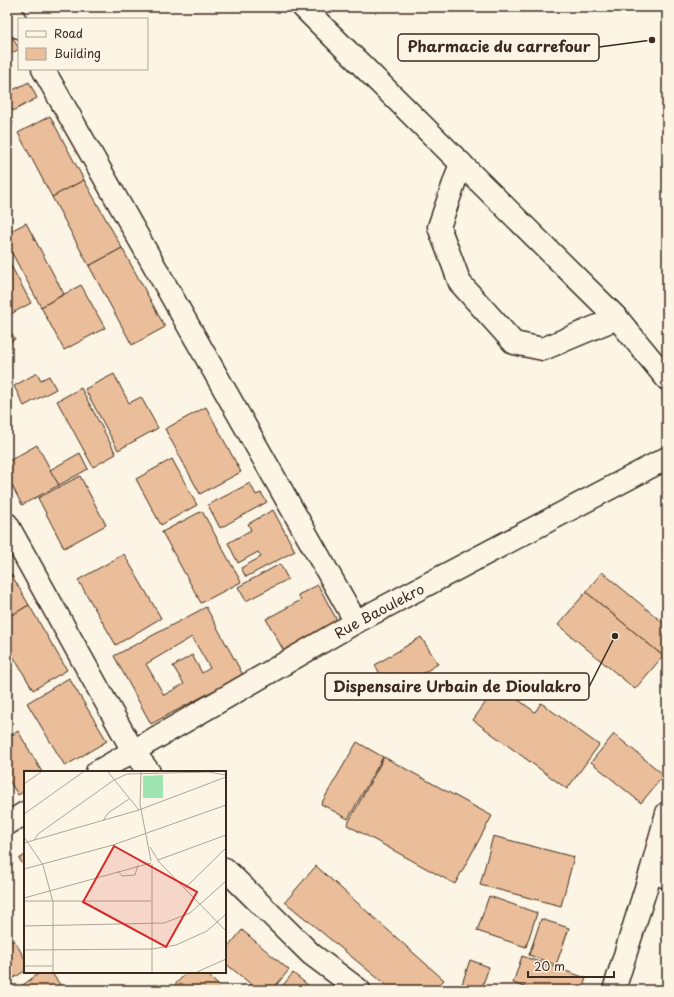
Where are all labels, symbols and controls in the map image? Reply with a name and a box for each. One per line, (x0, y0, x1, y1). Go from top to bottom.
legend (18, 18, 148, 70)
text: Road (54, 24, 83, 42)
callout: Pharmacie du carrefour (398, 34, 599, 61)
text: Pharmacie du carrefour (407, 34, 591, 57)
text: Building (54, 44, 101, 62)
street label: Rue Baoulekro (330, 578, 428, 643)
callout: Dispensaire Urbain de Dioulakro (325, 673, 589, 700)
text: Dispensaire Urbain de Dioulakro (333, 674, 581, 697)
inset map (24, 771, 226, 973)
scale bar (528, 953, 614, 979)
text: 20 m (534, 957, 565, 975)

